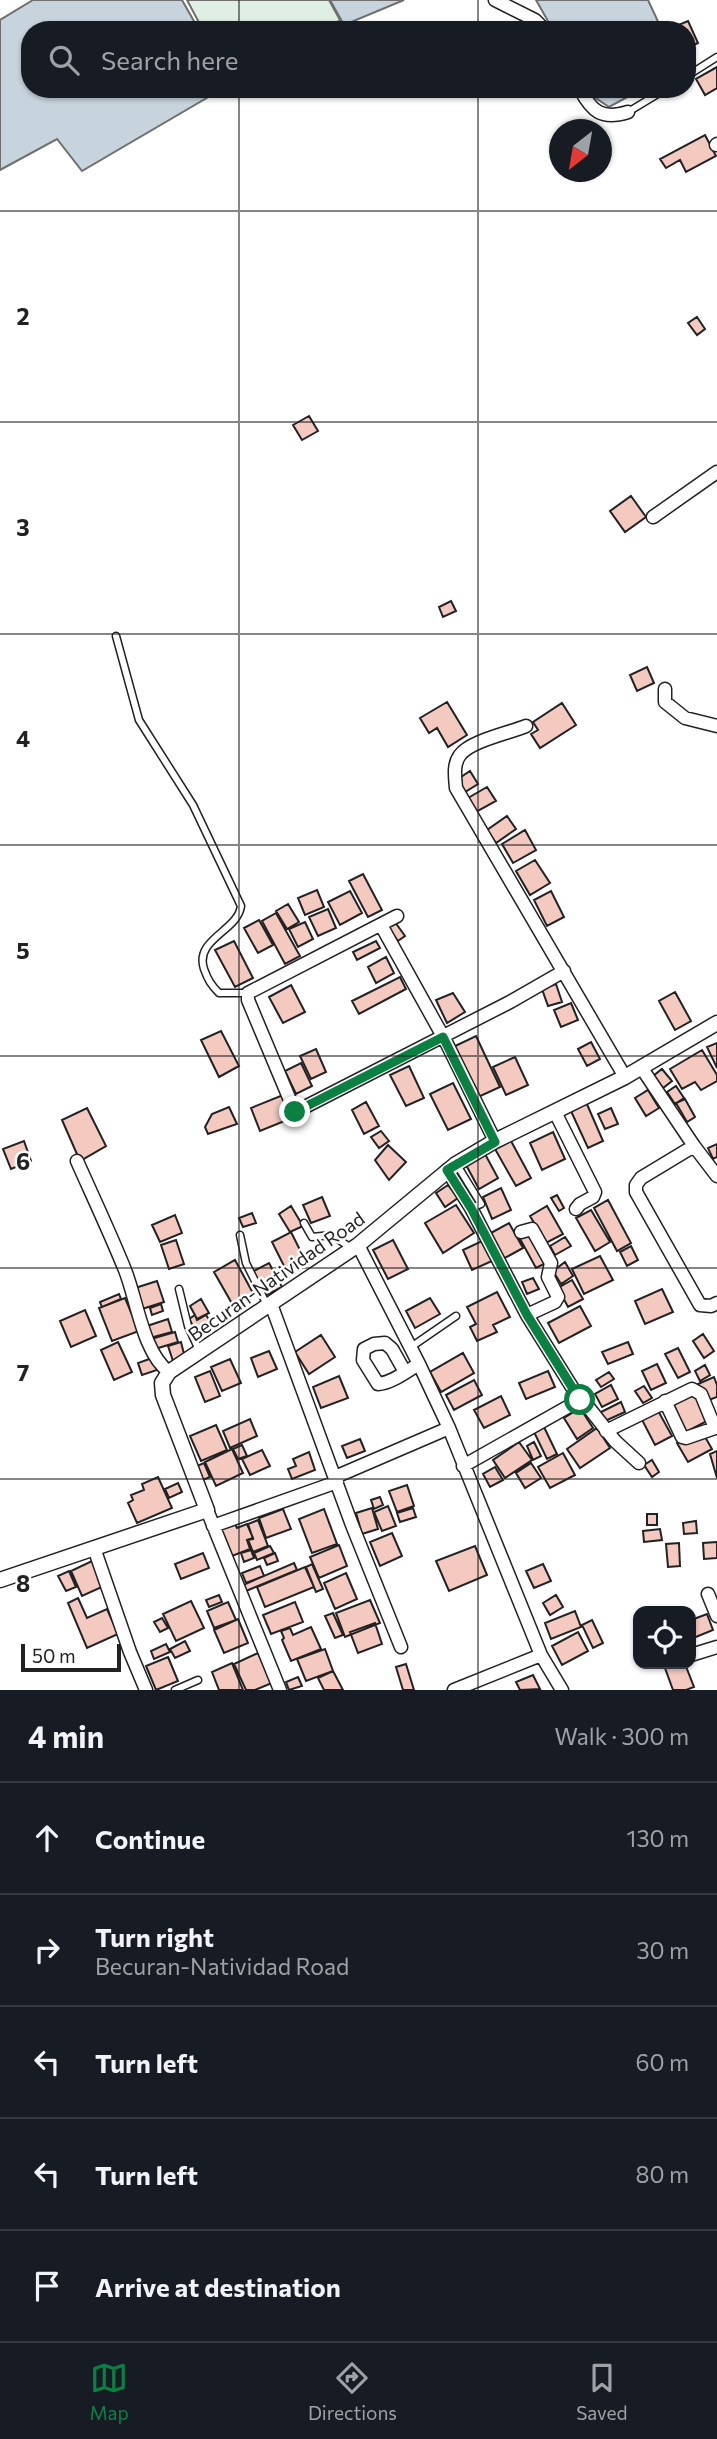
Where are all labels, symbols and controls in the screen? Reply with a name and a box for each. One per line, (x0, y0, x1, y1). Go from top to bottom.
search box (21, 21, 696, 98)
icon: search (45, 41, 83, 79)
text: Search here (101, 44, 239, 75)
north arrow (549, 119, 612, 182)
text: 2 (16, 302, 30, 330)
text: 3 (16, 513, 30, 541)
text: 4 (16, 724, 30, 752)
text: 5 (16, 936, 30, 964)
route end (279, 1096, 310, 1127)
text: 6 (16, 1147, 30, 1175)
street label: Becuran-Natividad Road (183, 1206, 369, 1346)
text: 7 (17, 1358, 29, 1386)
route start (564, 1384, 595, 1415)
text: 8 (16, 1569, 30, 1597)
map controls (633, 1606, 696, 1669)
button: locate (633, 1606, 696, 1669)
scale bar (21, 1641, 121, 1673)
text: 50 m (32, 1644, 76, 1667)
text: 4 min (28, 1717, 104, 1754)
text: Walk · 300 m (555, 1722, 689, 1750)
icon: ahead (28, 1819, 66, 1857)
text: Continue (95, 1823, 205, 1854)
text: 130 m (627, 1824, 689, 1852)
text: Turn right (95, 1921, 214, 1952)
icon: right (28, 1931, 66, 1969)
text: 30 m (636, 1936, 689, 1964)
text: Becuran-Natividad Road (95, 1952, 349, 1980)
icon: left (28, 2043, 66, 2081)
text: Turn left (95, 2047, 198, 2078)
text: 60 m (636, 2048, 689, 2076)
icon: left (28, 2155, 66, 2193)
text: Turn left (95, 2159, 198, 2190)
text: 80 m (636, 2160, 689, 2188)
icon: arrive (28, 2267, 66, 2305)
text: Arrive at destination (95, 2271, 341, 2302)
tab: Map (90, 2359, 129, 2424)
tab: Directions (308, 2359, 397, 2424)
tab: Saved (576, 2359, 627, 2424)

